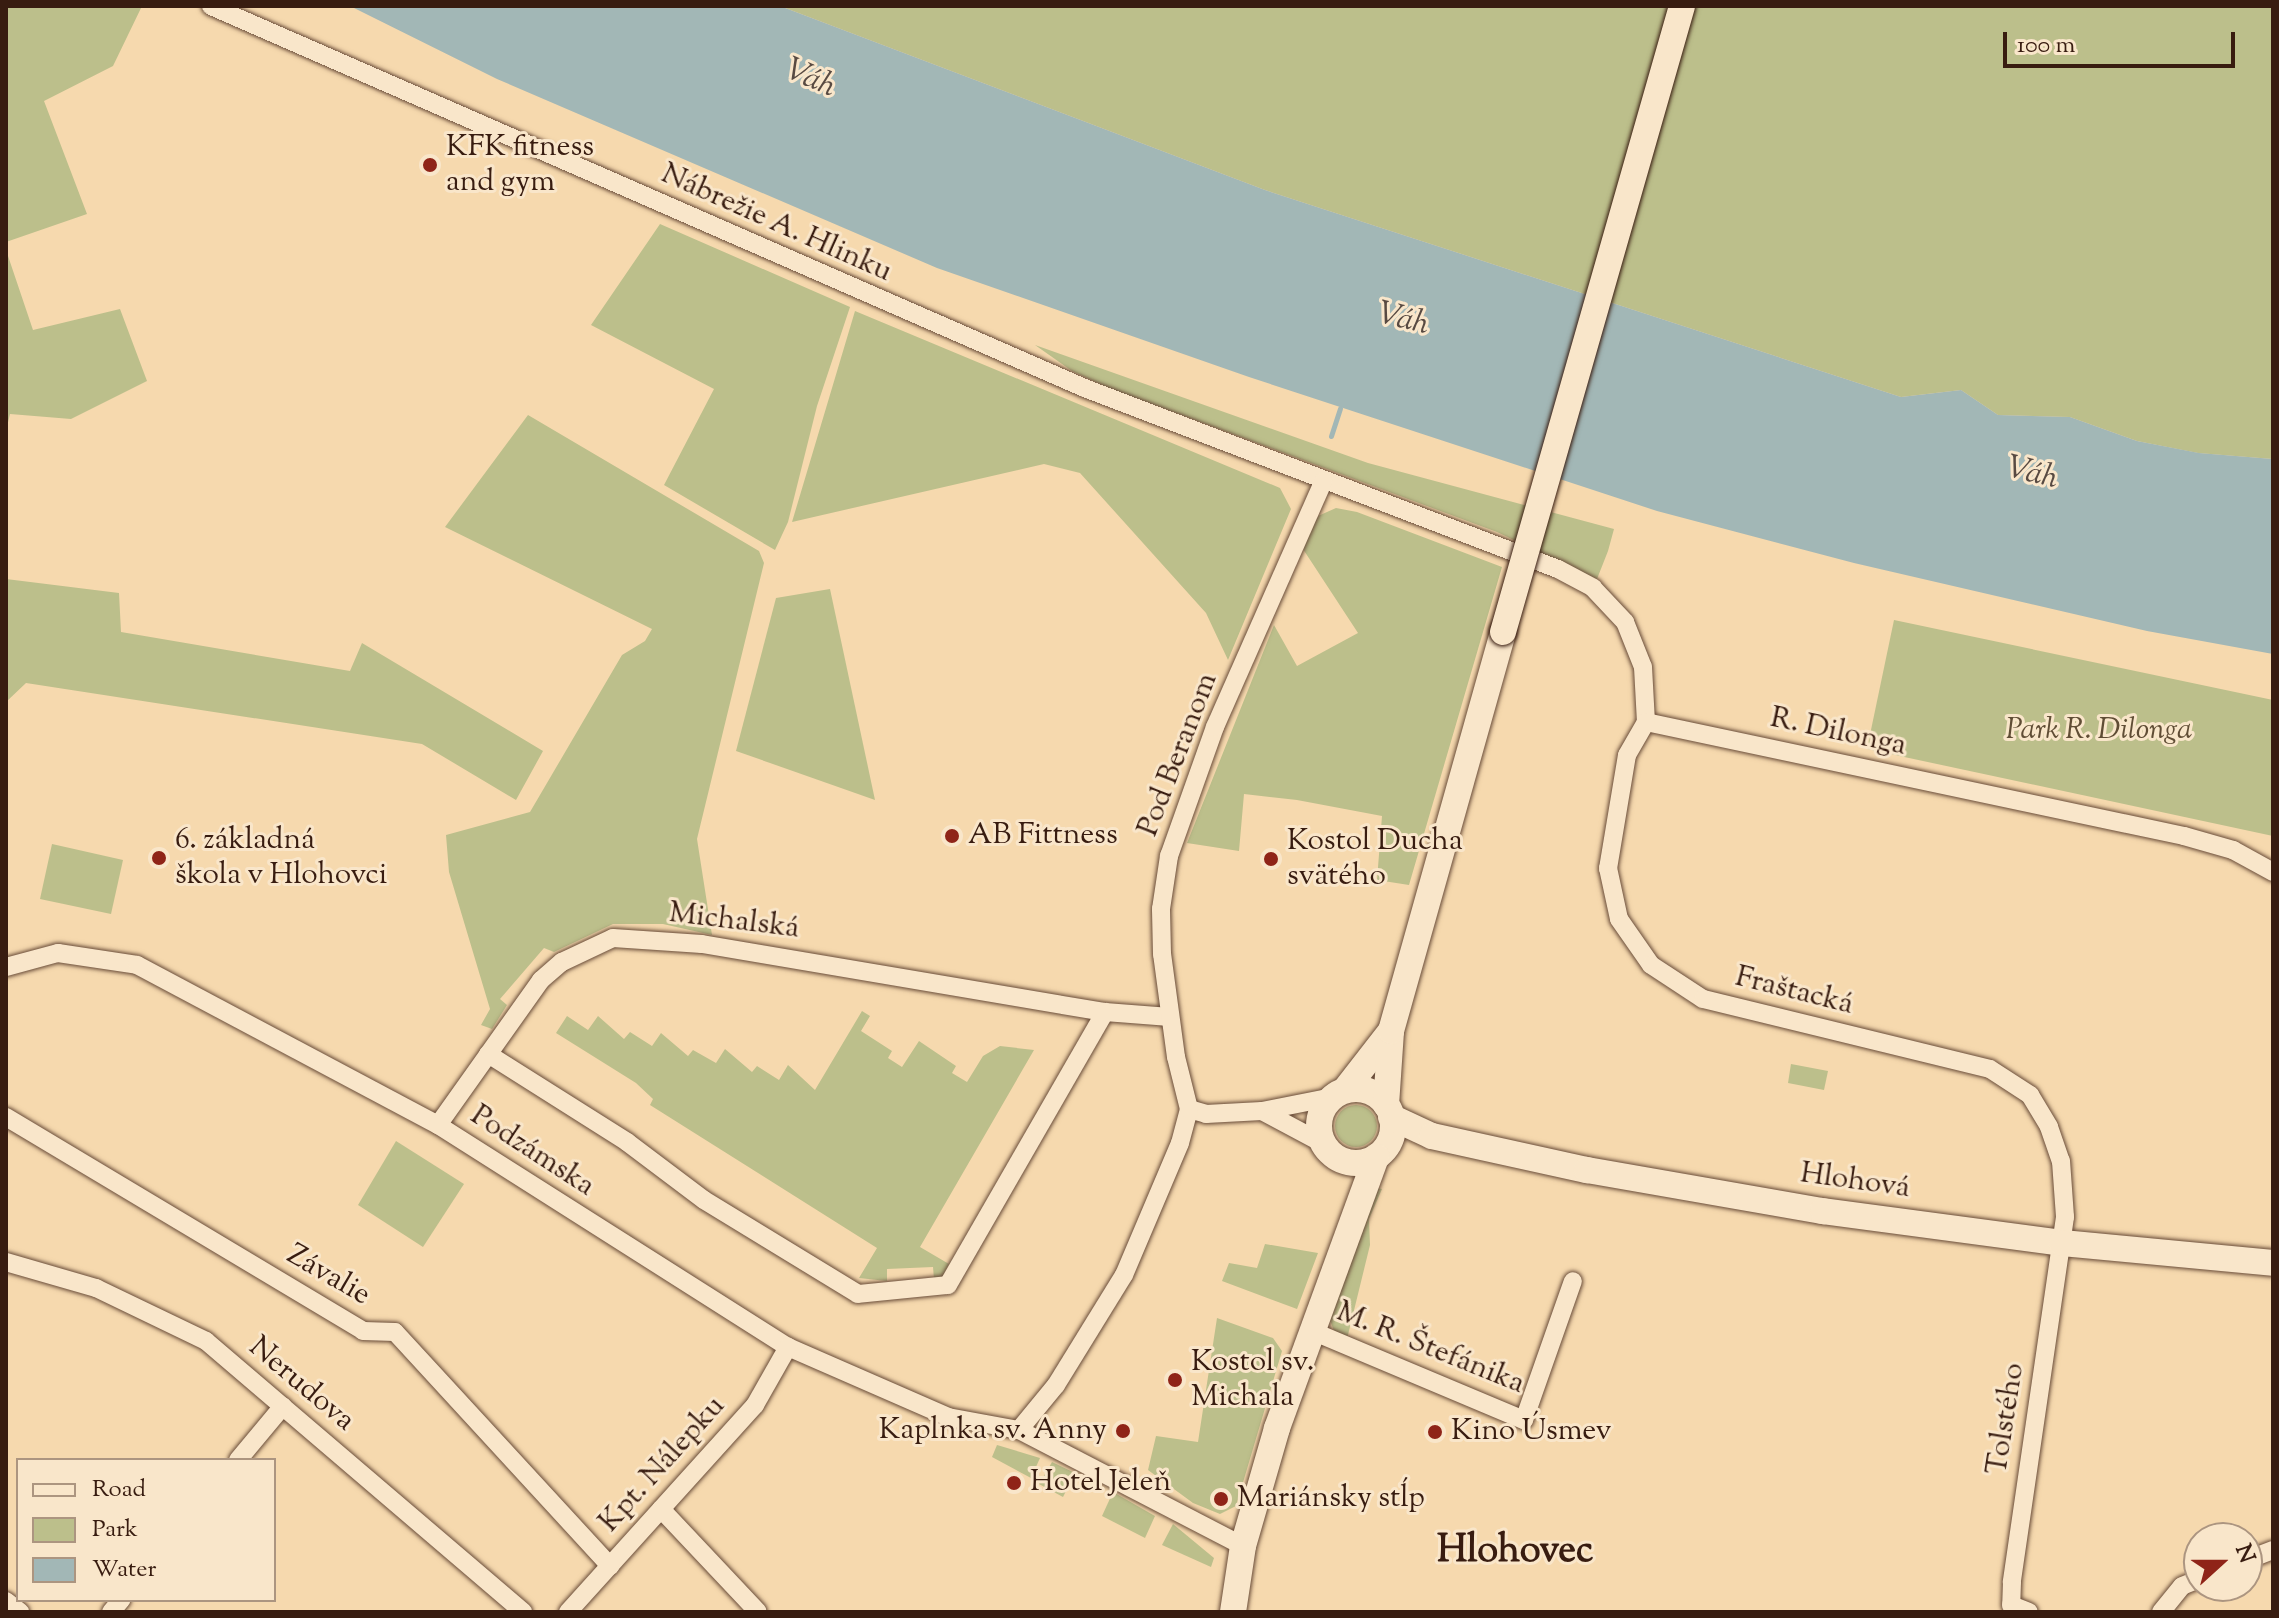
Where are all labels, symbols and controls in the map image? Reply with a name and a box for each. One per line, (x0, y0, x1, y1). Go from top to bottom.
scale bar (2007, 16, 2239, 66)
text: 100 m (2017, 29, 2075, 63)
water label: Váh (778, 51, 842, 107)
place label: KFK fitness and gym (446, 130, 594, 200)
marker: KFK fitness and gym (421, 156, 439, 174)
street label: Nábrežie A. Hlinku (655, 157, 897, 291)
water label: Váh (1373, 295, 1433, 345)
water label: Váh (2002, 449, 2062, 499)
street label: Pod Beranom (1131, 668, 1227, 842)
street label: R. Dilonga (1767, 701, 1909, 765)
park label: Park R. Dilonga (2006, 713, 2192, 749)
place label: AB Fittness (968, 818, 1118, 854)
place label: 6. základná škola v Hlohovci (175, 823, 387, 894)
place label: Kostol Ducha svätého (1287, 824, 1463, 894)
marker: AB Fittness (943, 827, 961, 845)
marker: 6. základná škola v Hlohovci (150, 849, 168, 867)
marker: Kostol Ducha svätého (1262, 850, 1280, 868)
street label: Michalská (667, 896, 801, 948)
street label: Fraštacká (1731, 960, 1857, 1024)
street label: Podzámska (463, 1099, 601, 1205)
street label: Hlohová (1798, 1156, 1912, 1208)
street label: Závalie (280, 1238, 376, 1314)
street label: M. R. Štefánika (1331, 1295, 1529, 1403)
street label: Nerudova (241, 1330, 361, 1440)
place label: Kostol sv. Michala (1191, 1345, 1314, 1416)
street label: Tolstého (1980, 1361, 2034, 1477)
marker: Kostol sv. Michala (1166, 1371, 1184, 1389)
street label: Kpt. Nálepku (592, 1389, 734, 1541)
place label: Kaplnka sv. Anny (879, 1413, 1107, 1449)
place label: Kino Úsmev (1451, 1414, 1611, 1450)
marker: Kaplnka sv. Anny (1114, 1422, 1132, 1440)
marker: Kino Úsmev (1426, 1423, 1444, 1441)
legend (16, 1458, 276, 1602)
place label: Hotel Jeleň (1030, 1465, 1171, 1501)
text: Road (92, 1473, 146, 1507)
marker: Hotel Jeleň (1005, 1474, 1023, 1492)
place label: Mariánsky stĺp (1237, 1481, 1425, 1517)
marker: Mariánsky stĺp (1212, 1490, 1230, 1508)
text: Park (92, 1513, 138, 1547)
north arrow (2183, 1522, 2263, 1602)
district label: Hlohovec (1437, 1530, 1593, 1576)
text: N (2225, 1540, 2262, 1568)
text: Water (92, 1553, 156, 1587)

